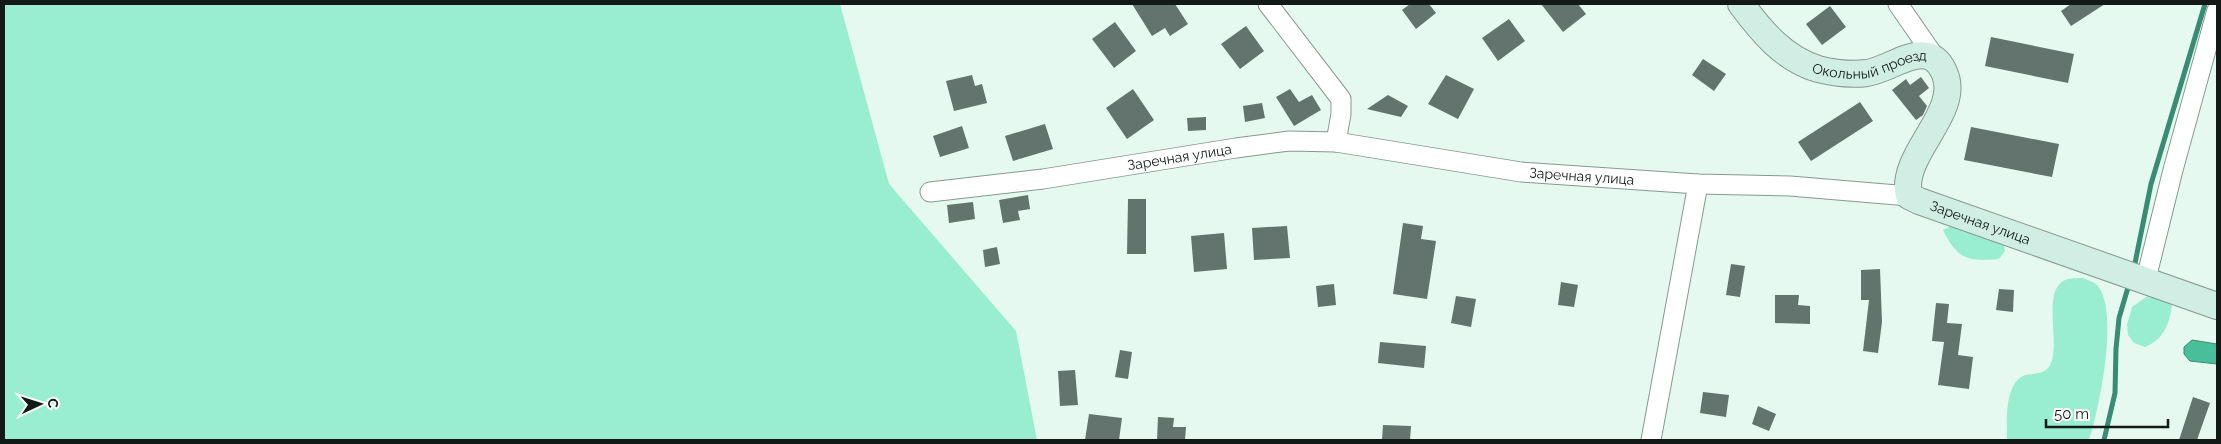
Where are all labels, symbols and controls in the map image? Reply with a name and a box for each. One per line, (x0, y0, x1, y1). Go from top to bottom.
street label: Окольный проезд (1810, 47, 1927, 82)
street label: Заречная улица (1126, 141, 1233, 173)
street label: Заречная улица (1529, 165, 1635, 188)
street label: Заречная улица (1928, 198, 2033, 248)
north arrow (15, 379, 65, 429)
scale bar (2046, 396, 2168, 428)
text: С (45, 398, 61, 409)
text: 50 m (2054, 405, 2089, 423)

